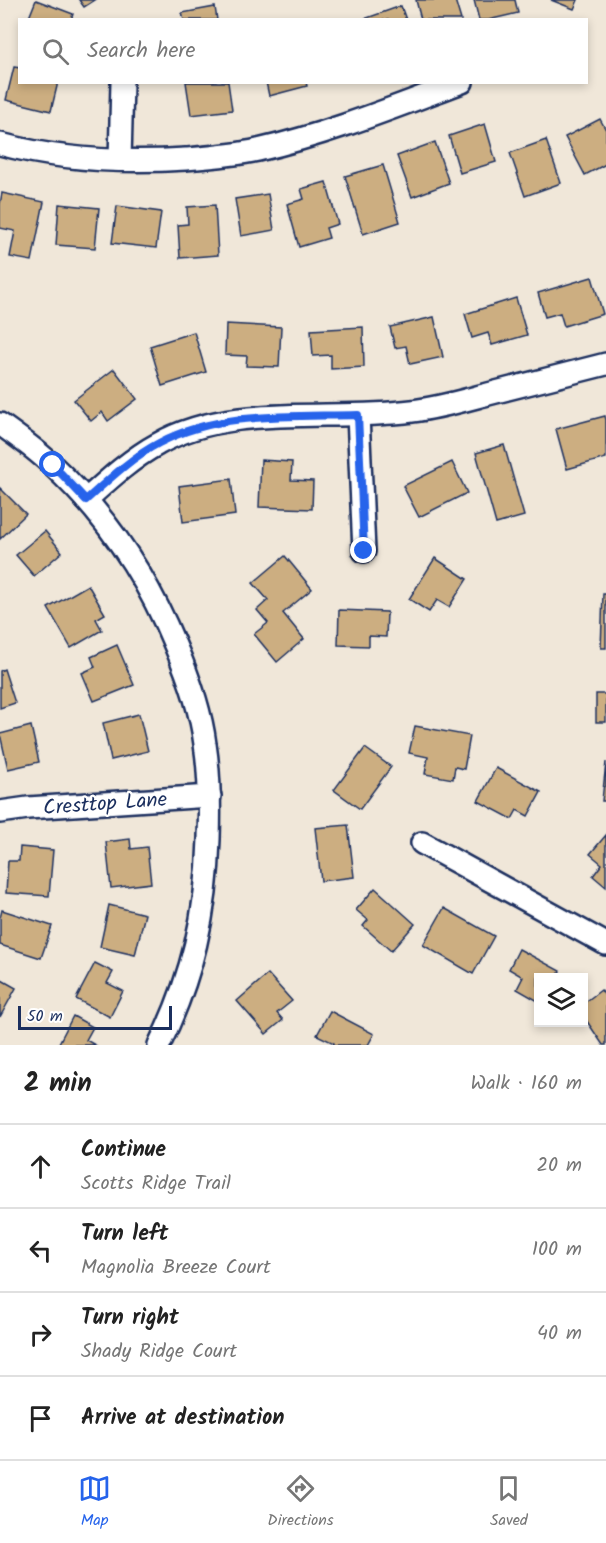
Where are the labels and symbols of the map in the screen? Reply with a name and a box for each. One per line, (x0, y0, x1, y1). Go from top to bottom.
route start (39, 451, 65, 477)
route end (350, 537, 376, 563)
street label: Cresttop Lane (42, 784, 169, 825)
scale bar (18, 1003, 172, 1030)

